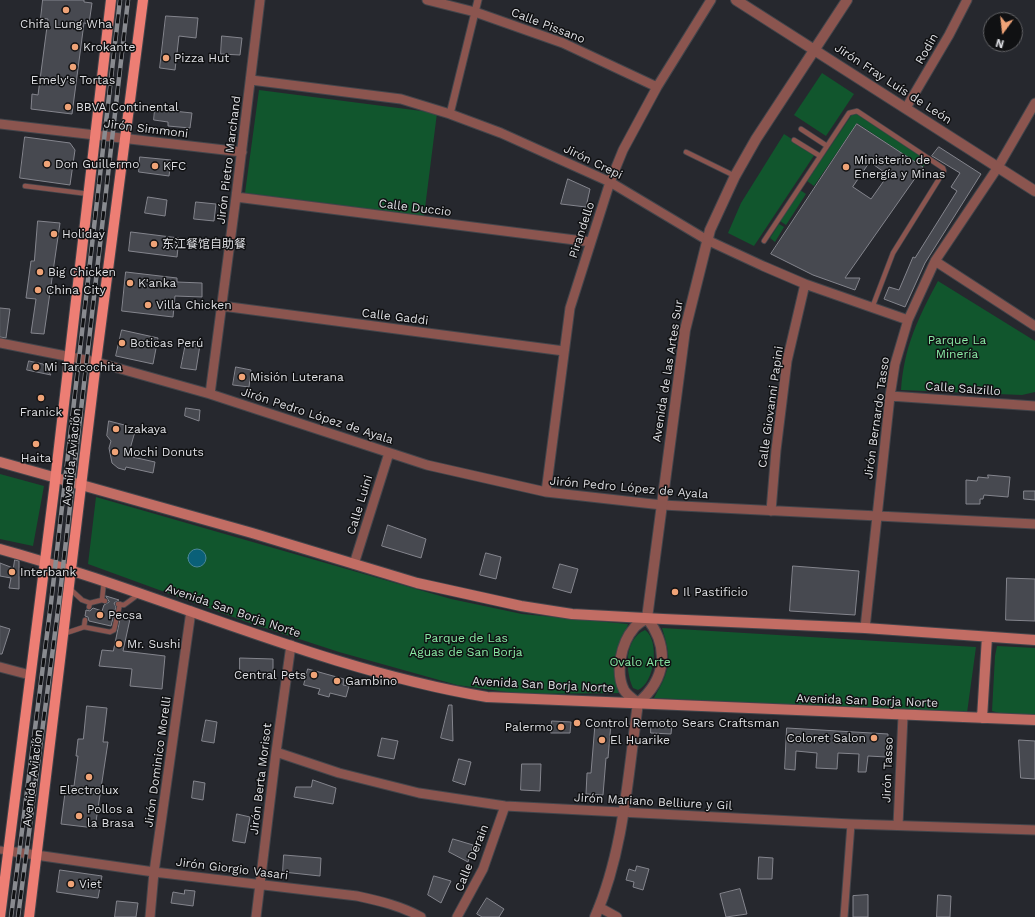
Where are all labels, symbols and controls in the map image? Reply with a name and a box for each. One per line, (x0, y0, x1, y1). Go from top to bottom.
marker: Chifa Lung Wha (61, 5, 71, 15)
street label: Calle Pissano (509, 5, 587, 47)
north arrow (983, 12, 1023, 52)
place label: Chifa Lung Wha (20, 17, 112, 31)
street label: Rodin (912, 31, 942, 67)
text: N (994, 36, 1006, 50)
place label: Krokante (83, 40, 136, 54)
street label: Jirón Fray Luís de León (832, 41, 954, 127)
marker: Krokante (70, 42, 80, 52)
place label: Pizza Hut (174, 51, 229, 65)
marker: Pizza Hut (161, 53, 171, 63)
marker: Emely's Tortas (68, 62, 78, 72)
place label: Emely's Tortas (31, 73, 115, 87)
street label: Jirón Pietro Marchand (214, 95, 244, 225)
place label: BBVA Continental (76, 100, 179, 114)
marker: BBVA Continental (63, 102, 73, 112)
street label: Jirón Simmoni (103, 117, 189, 141)
street label: Jirón Crepi (561, 142, 625, 182)
place label: Ministerio de Energía y Minas (854, 153, 945, 181)
place label: Don Guillermo (55, 157, 139, 171)
marker: Don Guillermo (42, 159, 52, 169)
place label: KFC (163, 159, 186, 173)
marker: KFC (150, 161, 160, 171)
marker: Ministerio de Energía y Minas (841, 162, 851, 172)
street label: Calle Duccio (378, 196, 452, 220)
street label: Pirandello (566, 200, 598, 260)
place label: Holiday (62, 227, 105, 241)
marker: Holiday (49, 229, 59, 239)
place label: 东江餐馆自助餐 (162, 237, 246, 251)
marker: 东江餐馆自助餐 (149, 239, 159, 249)
place label: Big Chicken (48, 265, 116, 279)
marker: Big Chicken (35, 267, 45, 277)
place label: K'anka (138, 276, 176, 290)
marker: K'anka (125, 278, 135, 288)
place label: China City (46, 283, 106, 297)
marker: China City (33, 285, 43, 295)
place label: Villa Chicken (156, 298, 232, 312)
street label: Avenida de las Artes Sur (650, 299, 686, 443)
marker: Villa Chicken (143, 300, 153, 310)
street label: Calle Gaddi (361, 306, 429, 328)
park label: Parque La Minería (928, 333, 986, 361)
place label: Boticas Perú (130, 336, 204, 350)
marker: Boticas Perú (117, 338, 127, 348)
street label: Calle Giovanni Papini (755, 345, 787, 469)
street label: Jirón Bernardo Tasso (861, 356, 893, 480)
place label: Mi Tarcochita (44, 360, 122, 374)
marker: Mi Tarcochita (31, 362, 41, 372)
place label: Misión Luterana (250, 370, 344, 384)
marker: Misión Luterana (237, 372, 247, 382)
street label: Calle Salzillo (925, 379, 1001, 399)
street label: Jirón Pedro López de Ayala (239, 385, 395, 447)
marker: Franick (36, 393, 46, 403)
place label: Franick (20, 405, 62, 419)
street label: Avenida Aviación (60, 408, 84, 506)
place label: Izakaya (124, 422, 167, 436)
marker: Izakaya (111, 424, 121, 434)
marker: Haita (31, 439, 41, 449)
place label: Mochi Donuts (123, 445, 204, 459)
marker: Mochi Donuts (110, 447, 120, 457)
place label: Haita (21, 451, 51, 465)
street label: Calle Luini (344, 473, 376, 537)
street label: Jirón Pedro López de Ayala (549, 474, 709, 502)
place label: Interbank (20, 565, 76, 579)
marker: Interbank (7, 567, 17, 577)
street label: Avenida San Borja Norte (164, 581, 302, 641)
place label: Il Pastificio (683, 585, 748, 599)
marker: Il Pastificio (670, 587, 680, 597)
place label: Pecsa (108, 608, 142, 622)
marker: Pecsa (95, 610, 105, 620)
park label: Parque de Las Aguas de San Borja (409, 631, 523, 659)
place label: Mr. Sushi (127, 637, 180, 651)
marker: Mr. Sushi (114, 639, 124, 649)
park label: Ovalo Arte (609, 655, 671, 669)
place label: Central Pets (234, 668, 306, 682)
marker: Central Pets (309, 670, 319, 680)
place label: Gambino (345, 674, 397, 688)
street label: Avenida San Borja Norte (472, 674, 614, 696)
marker: Gambino (332, 676, 342, 686)
street label: Avenida San Borja Norte (796, 691, 938, 711)
street label: Jirón Dominico Morelli (142, 696, 174, 828)
place label: Control Remoto Sears Craftsman (585, 716, 779, 730)
marker: Control Remoto Sears Craftsman (572, 718, 582, 728)
place label: Palermo (505, 720, 553, 734)
street label: Jirón Berta Morisot (247, 722, 275, 836)
marker: Palermo (556, 722, 566, 732)
street label: Avenida Aviación (20, 728, 46, 828)
place label: Coloret Salon (786, 731, 866, 745)
place label: El Huarike (610, 733, 670, 747)
marker: Coloret Salon (869, 733, 879, 743)
marker: El Huarike (597, 735, 607, 745)
street label: Jirón Tasso (880, 737, 896, 803)
marker: Electrolux (84, 772, 94, 782)
place label: Electrolux (59, 783, 119, 797)
street label: Jirón Mariano Belliure y Gil (574, 791, 732, 813)
place label: Pollos a la Brasa (87, 802, 134, 830)
marker: Pollos a la Brasa (74, 811, 84, 821)
street label: Calle Derain (452, 822, 492, 894)
street label: Jirón Giorgio Vasari (175, 855, 289, 883)
place label: Viet (79, 877, 102, 891)
marker: Viet (66, 879, 76, 889)

